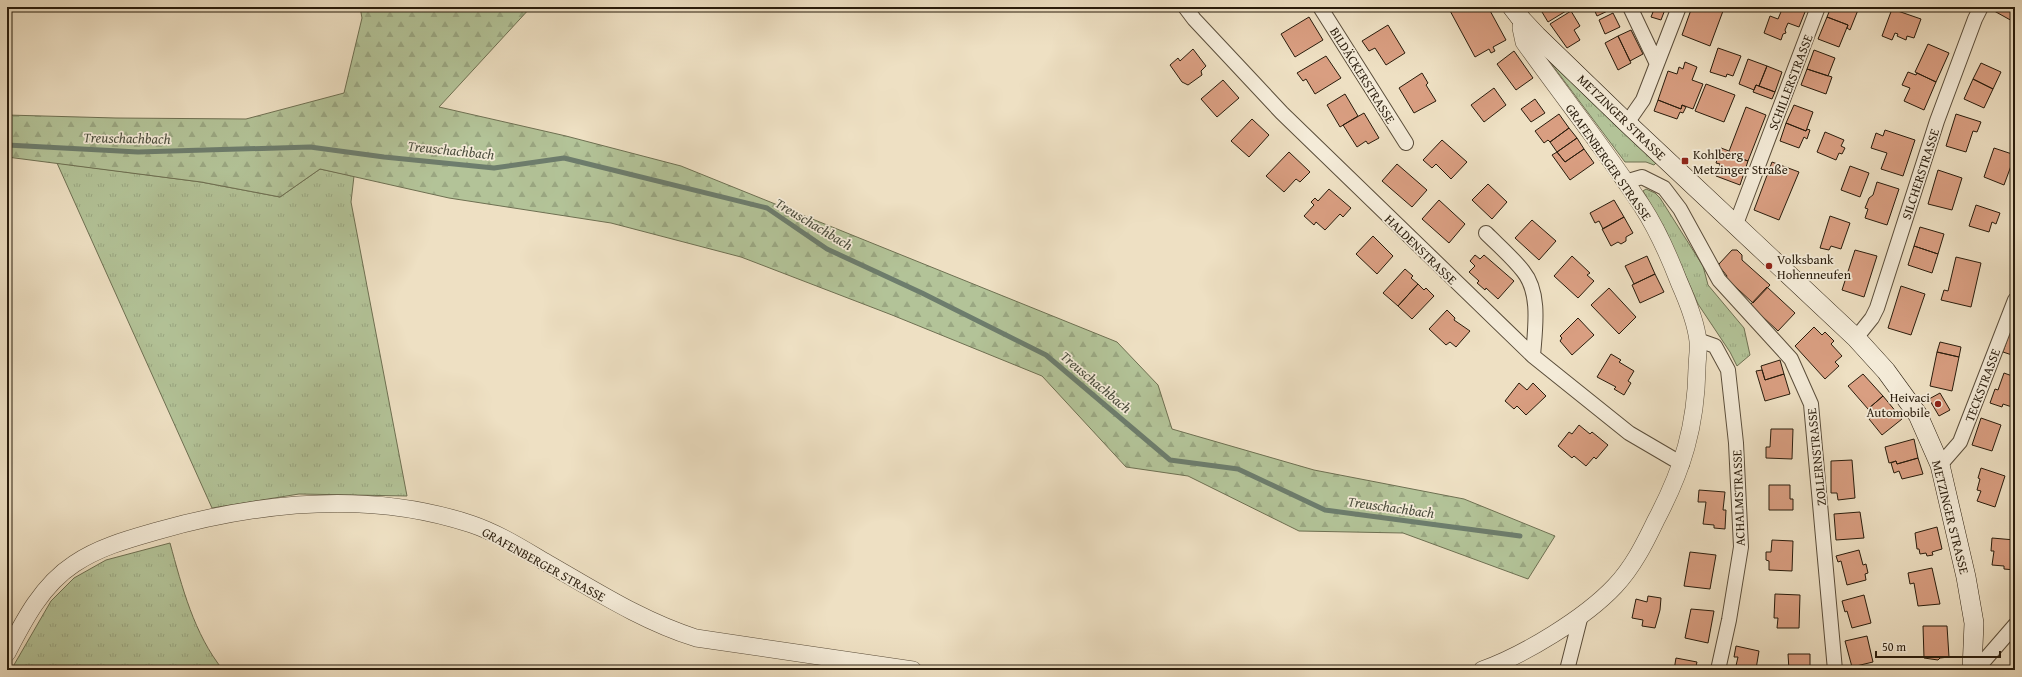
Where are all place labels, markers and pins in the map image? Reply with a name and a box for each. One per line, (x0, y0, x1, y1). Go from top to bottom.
place label: Kohlberg Metzinger Straße (1693, 145, 1788, 179)
marker: Kohlberg Metzinger Straße (1680, 156, 1690, 166)
place label: Volksbank Hohenneufen (1777, 250, 1852, 284)
marker: Volksbank Hohenneufen (1764, 261, 1774, 271)
place label: Heivaci Automobile (1866, 388, 1930, 422)
marker: Heivaci Automobile (1933, 399, 1943, 409)

